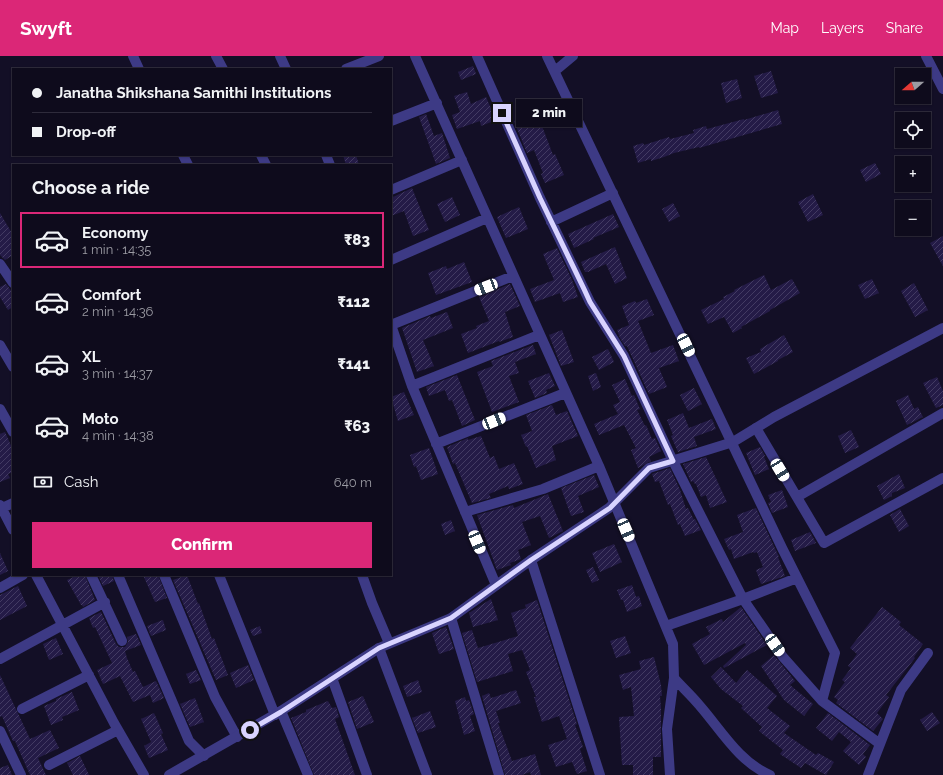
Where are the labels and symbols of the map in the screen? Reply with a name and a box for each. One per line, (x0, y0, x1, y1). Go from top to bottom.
north arrow (895, 68, 931, 104)
callout: 2 min (516, 99, 582, 127)
route end (493, 104, 511, 122)
car (473, 277, 499, 297)
car (675, 332, 697, 358)
car (481, 411, 507, 431)
car (769, 457, 791, 483)
car (616, 517, 636, 543)
car (467, 529, 487, 555)
car (763, 632, 787, 658)
route start (241, 721, 259, 739)

